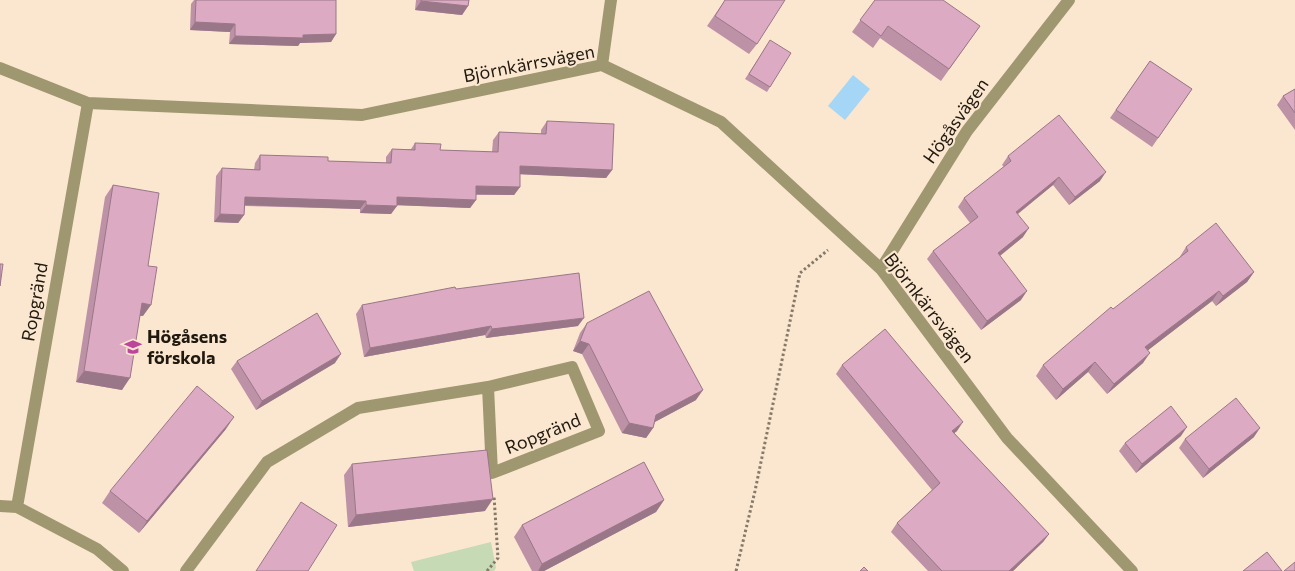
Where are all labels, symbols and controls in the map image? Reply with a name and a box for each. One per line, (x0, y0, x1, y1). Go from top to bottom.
street label: Björnkärrsvägen (461, 39, 596, 87)
street label: Högåsvägen (918, 74, 993, 167)
street label: Björnkärrsvägen (880, 248, 980, 367)
street label: Ropgränd (16, 261, 52, 343)
place label: Högåsens förskola (147, 325, 227, 368)
school or university icon: Högåsens förskola (123, 337, 143, 357)
street label: Ropgränd (502, 408, 584, 458)

